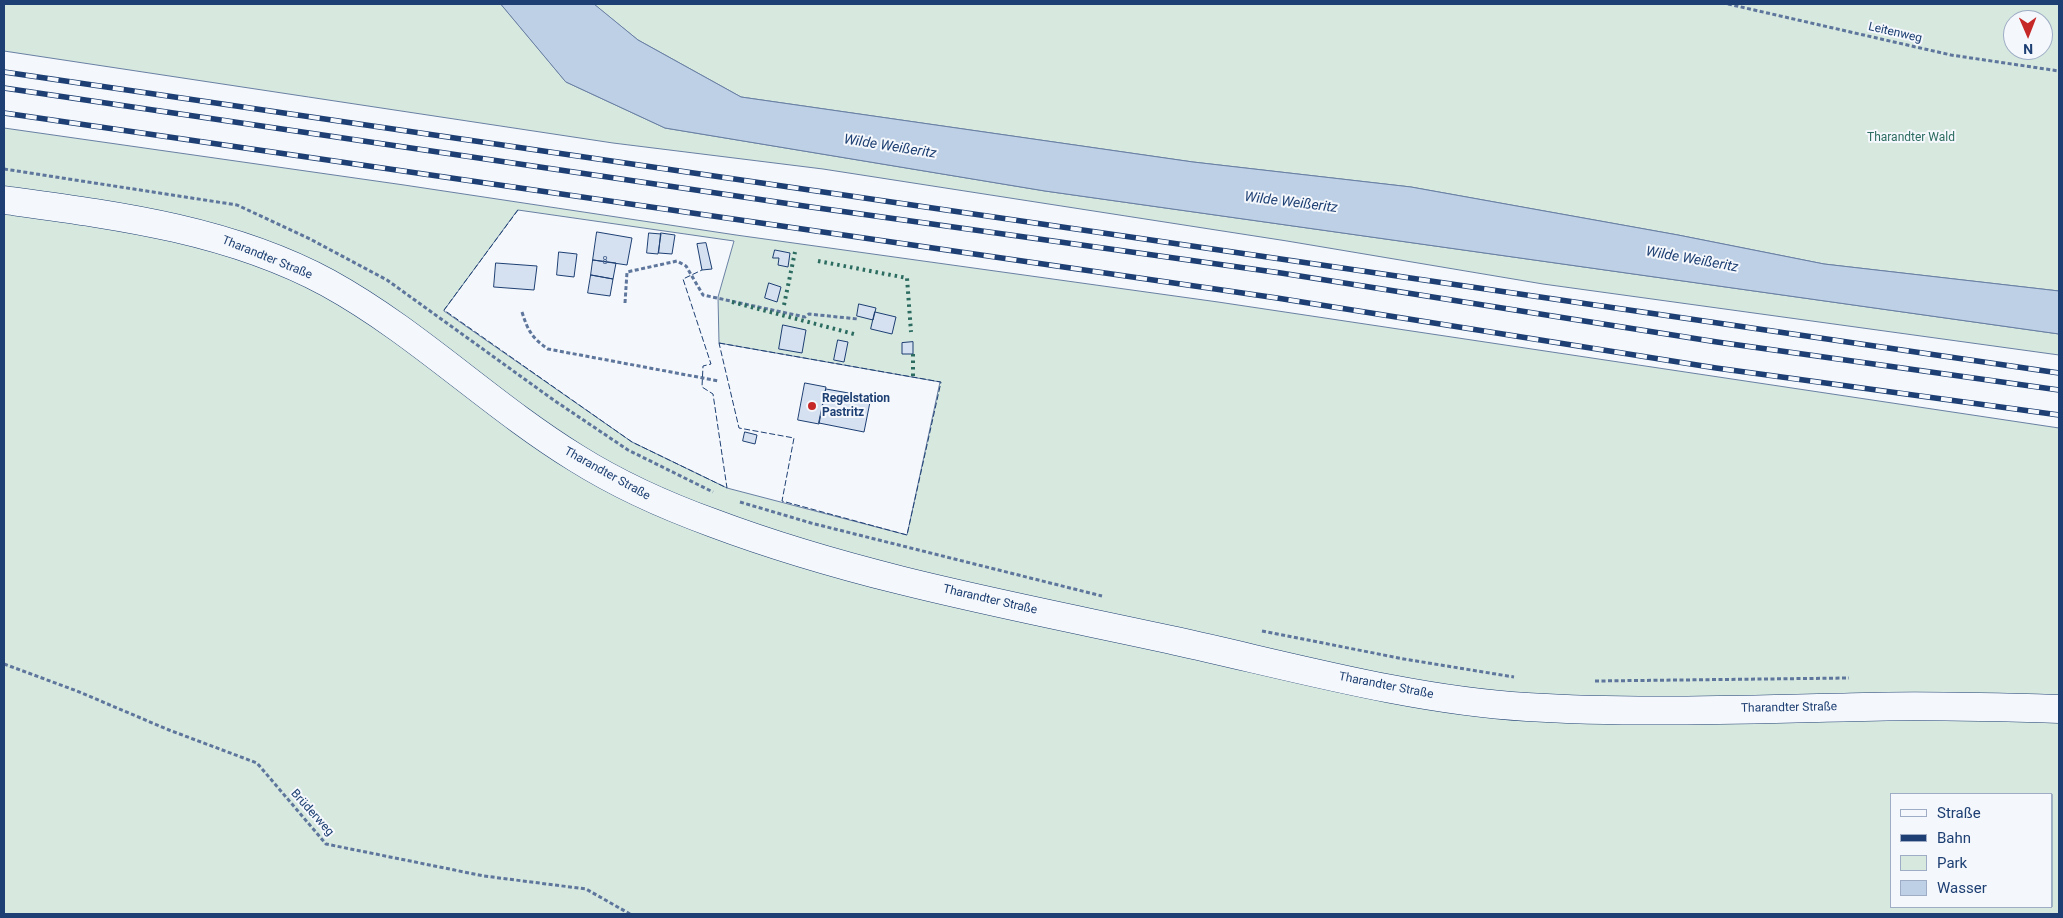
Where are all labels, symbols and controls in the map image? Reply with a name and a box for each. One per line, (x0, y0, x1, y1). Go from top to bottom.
north arrow (2003, 10, 2053, 60)
street label: Leitenweg (1867, 20, 1923, 46)
text: N (2023, 41, 2033, 57)
water label: Wilde Weißeritz (842, 131, 938, 163)
park label: Tharandter Wald (1867, 131, 1955, 145)
water label: Wilde Weißeritz (1244, 189, 1338, 217)
street label: Tharandter Straße (220, 233, 314, 283)
water label: Wilde Weißeritz (1644, 244, 1740, 276)
house number: 8 (602, 255, 608, 267)
place label: Regelstation Pastritz (822, 392, 890, 420)
marker: Regelstation Pastritz (806, 400, 818, 412)
street label: Tharandter Straße (561, 444, 653, 504)
street label: Tharandter Straße (941, 582, 1039, 618)
street label: Tharandter Straße (1337, 670, 1435, 702)
street label: Tharandter Straße (1741, 700, 1837, 716)
street label: Brüderweg (287, 787, 337, 839)
legend (1890, 793, 2053, 908)
text: Straße (1937, 804, 1981, 822)
text: Bahn (1937, 829, 1971, 847)
text: Park (1937, 854, 1967, 872)
text: Wasser (1937, 879, 1987, 897)

